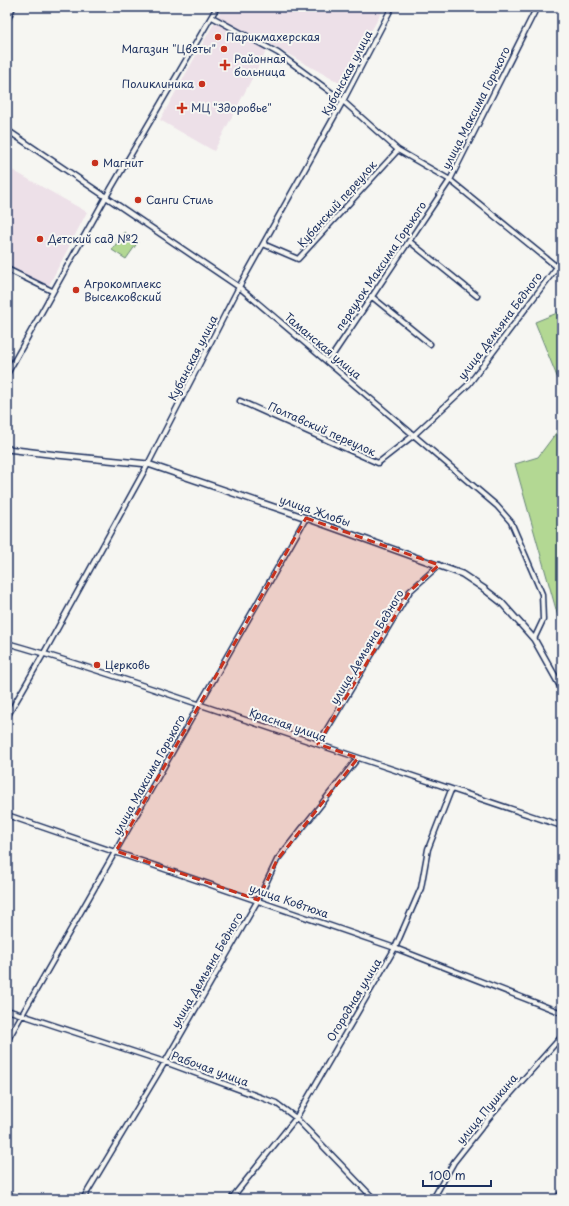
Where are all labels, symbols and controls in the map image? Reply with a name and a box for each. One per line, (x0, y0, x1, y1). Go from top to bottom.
street label: Кубанская улица (317, 27, 376, 118)
place label: Парикмахерская (226, 28, 320, 45)
marker: Парикмахерская (213, 32, 223, 42)
place label: Магазин "Цветы" (122, 40, 216, 57)
street label: улица Максима Горького (437, 43, 514, 172)
marker: Магазин "Цветы" (219, 44, 229, 54)
place label: Районная больница (234, 50, 286, 80)
marker: Районная больница (219, 59, 231, 71)
place label: Поликлиника (122, 75, 194, 92)
marker: Поликлиника (197, 79, 207, 89)
place label: МЦ "Здоровье" (191, 99, 272, 116)
marker: МЦ "Здоровье" (176, 102, 188, 114)
place label: Магнит (103, 154, 144, 171)
street label: Кубанский переулок (293, 156, 381, 251)
marker: Магнит (90, 158, 100, 168)
place label: Санги Стиль (146, 191, 213, 208)
marker: Санги Стиль (133, 195, 143, 205)
street label: переулок Максима Горького (331, 198, 430, 334)
place label: Детский сад №2 (47, 230, 139, 247)
marker: Детский сад №2 (35, 234, 45, 244)
street label: улица Демьяна Бедного (453, 268, 546, 383)
place label: Агрокомплекс Выселковский (84, 275, 162, 305)
marker: Агрокомплекс Выселковский (71, 285, 81, 295)
street label: Таманская улица (281, 308, 366, 383)
street label: Кубанская улица (164, 312, 222, 404)
street label: Полтавский переулок (266, 397, 379, 460)
street label: улица Жлобы (278, 490, 353, 531)
street label: улица Демьяна Бедного (325, 586, 408, 707)
place label: Церковь (105, 656, 150, 673)
marker: Церковь (92, 660, 102, 670)
street label: Красная улица (247, 703, 329, 746)
street label: улица Максима Горького (108, 711, 189, 838)
street label: улица Ковтюха (247, 879, 331, 922)
street label: улица Демьяна Бедного (166, 909, 247, 1031)
street label: Огородная улица (322, 955, 385, 1045)
street label: Рабочая улица (169, 1047, 251, 1090)
street label: улица Пушкина (452, 1070, 521, 1148)
scale bar (423, 1162, 491, 1188)
text: 100 m (429, 1166, 466, 1184)

